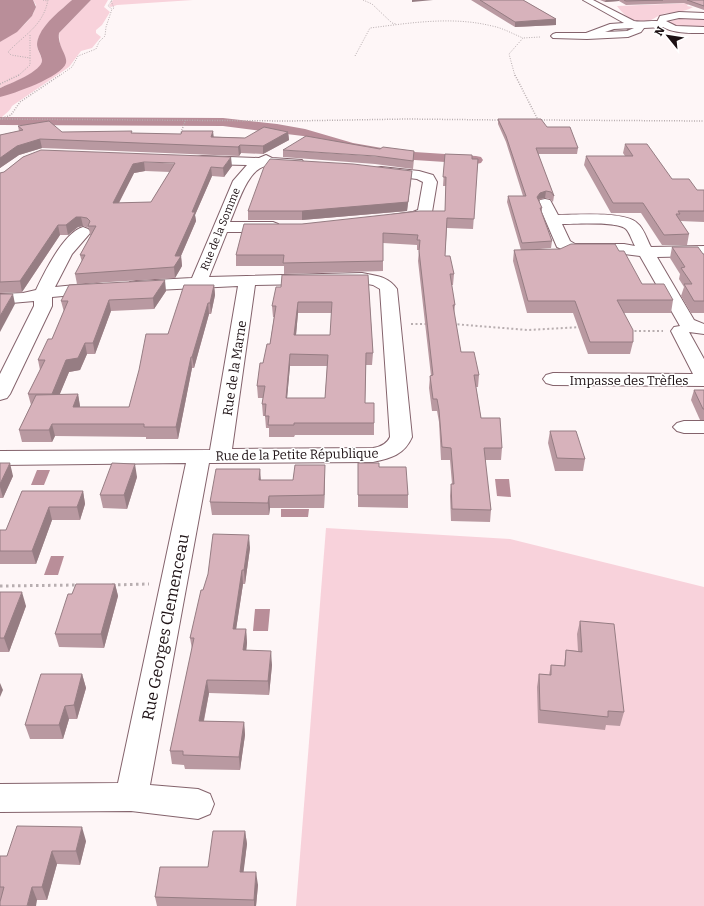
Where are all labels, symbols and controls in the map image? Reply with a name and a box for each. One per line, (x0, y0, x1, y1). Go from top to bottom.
north arrow (648, 16, 688, 56)
text: N (652, 24, 668, 38)
street label: Rue de la Somme (198, 186, 243, 272)
street label: Rue de la Marne (220, 319, 249, 417)
street label: Impasse des Trèfles (569, 373, 689, 388)
street label: Rue de la Petite République (215, 446, 379, 463)
street label: Rue Georges Clemenceau (138, 532, 193, 722)

